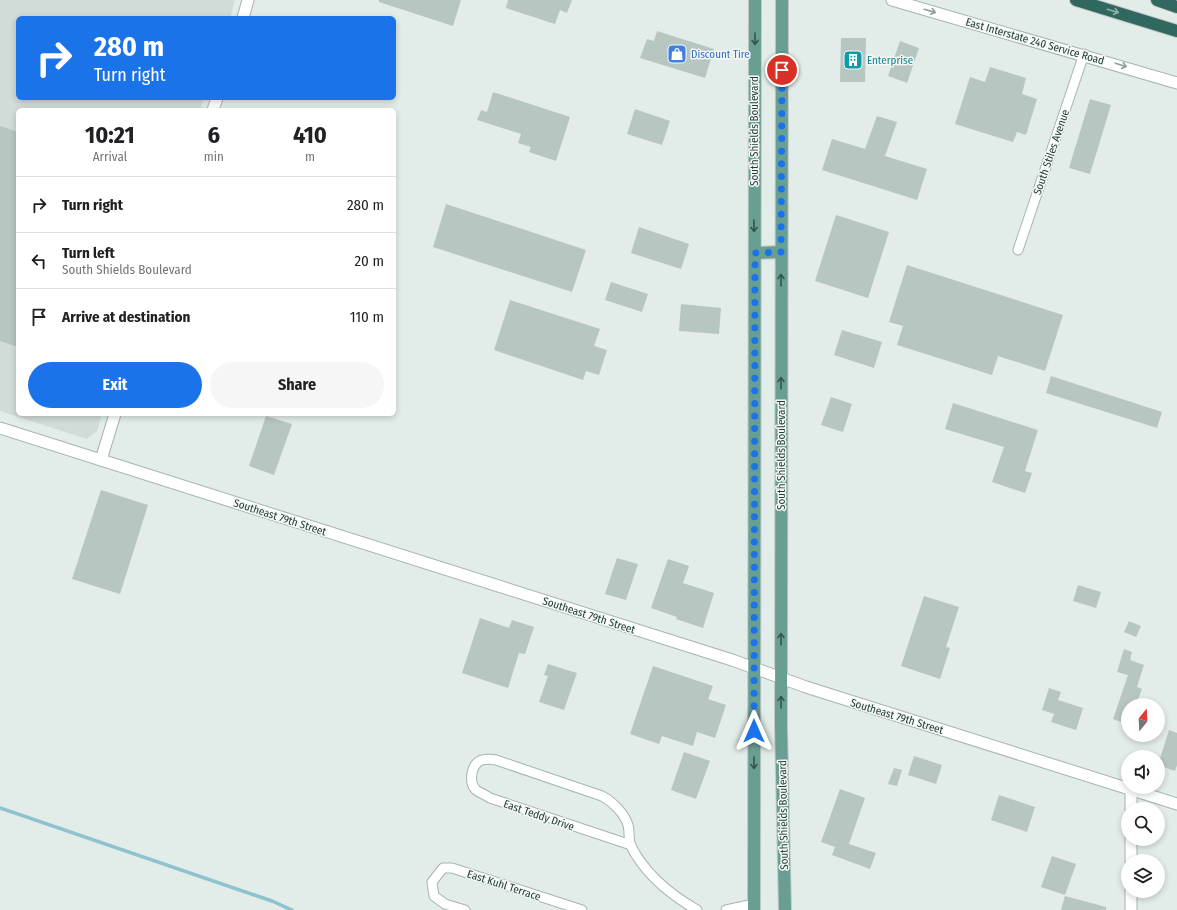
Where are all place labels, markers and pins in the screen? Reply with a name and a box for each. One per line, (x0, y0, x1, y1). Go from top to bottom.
shop icon: Discount Tire (666, 43, 688, 65)
place label: Discount Tire (691, 48, 750, 61)
building icon: Enterprise (842, 49, 864, 71)
pin (765, 53, 799, 87)
place label: Enterprise (867, 54, 913, 67)

